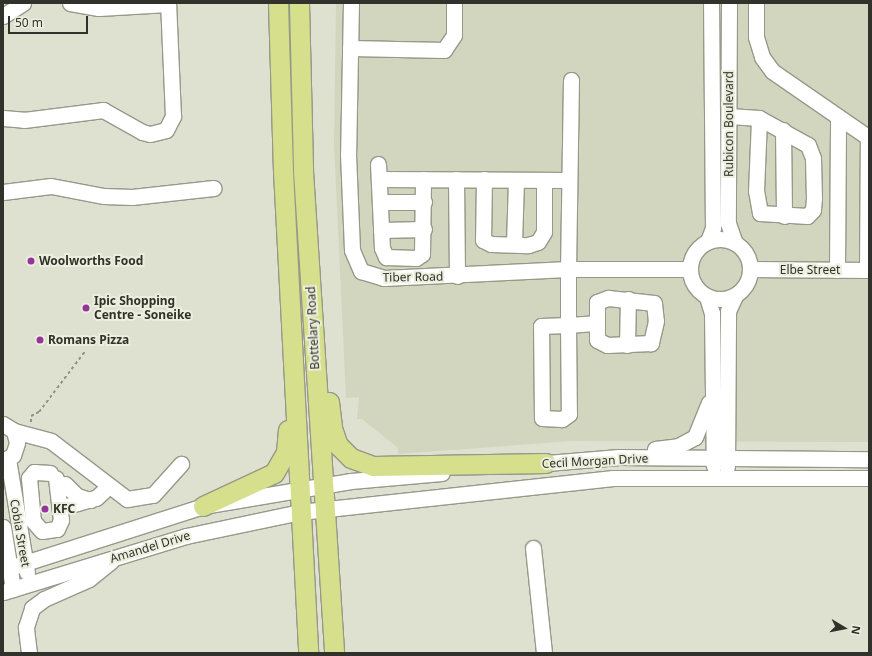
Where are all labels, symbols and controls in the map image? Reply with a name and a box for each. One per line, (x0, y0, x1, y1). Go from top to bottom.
scale bar (10, 8, 90, 34)
text: 50 m (15, 14, 43, 31)
street label: Rubicon Boulevard (722, 71, 736, 177)
place label: Woolworths Food (39, 254, 143, 268)
marker: Woolworths Food (26, 256, 36, 266)
street label: Elbe Street (780, 263, 840, 277)
street label: Tiber Road (382, 269, 444, 285)
street label: Bottelary Road (304, 286, 322, 370)
place label: Ipic Shopping Centre - Soneike (94, 294, 192, 322)
marker: Ipic Shopping Centre - Soneike (81, 303, 91, 313)
place label: Romans Pizza (48, 333, 129, 347)
marker: Romans Pizza (35, 335, 45, 345)
street label: Cecil Morgan Drive (541, 451, 649, 471)
street label: Cobia Street (7, 498, 33, 568)
place label: KFC (53, 502, 75, 516)
marker: KFC (40, 504, 50, 514)
street label: Amandel Drive (108, 528, 192, 566)
north arrow (824, 608, 864, 648)
text: N (848, 624, 864, 636)

